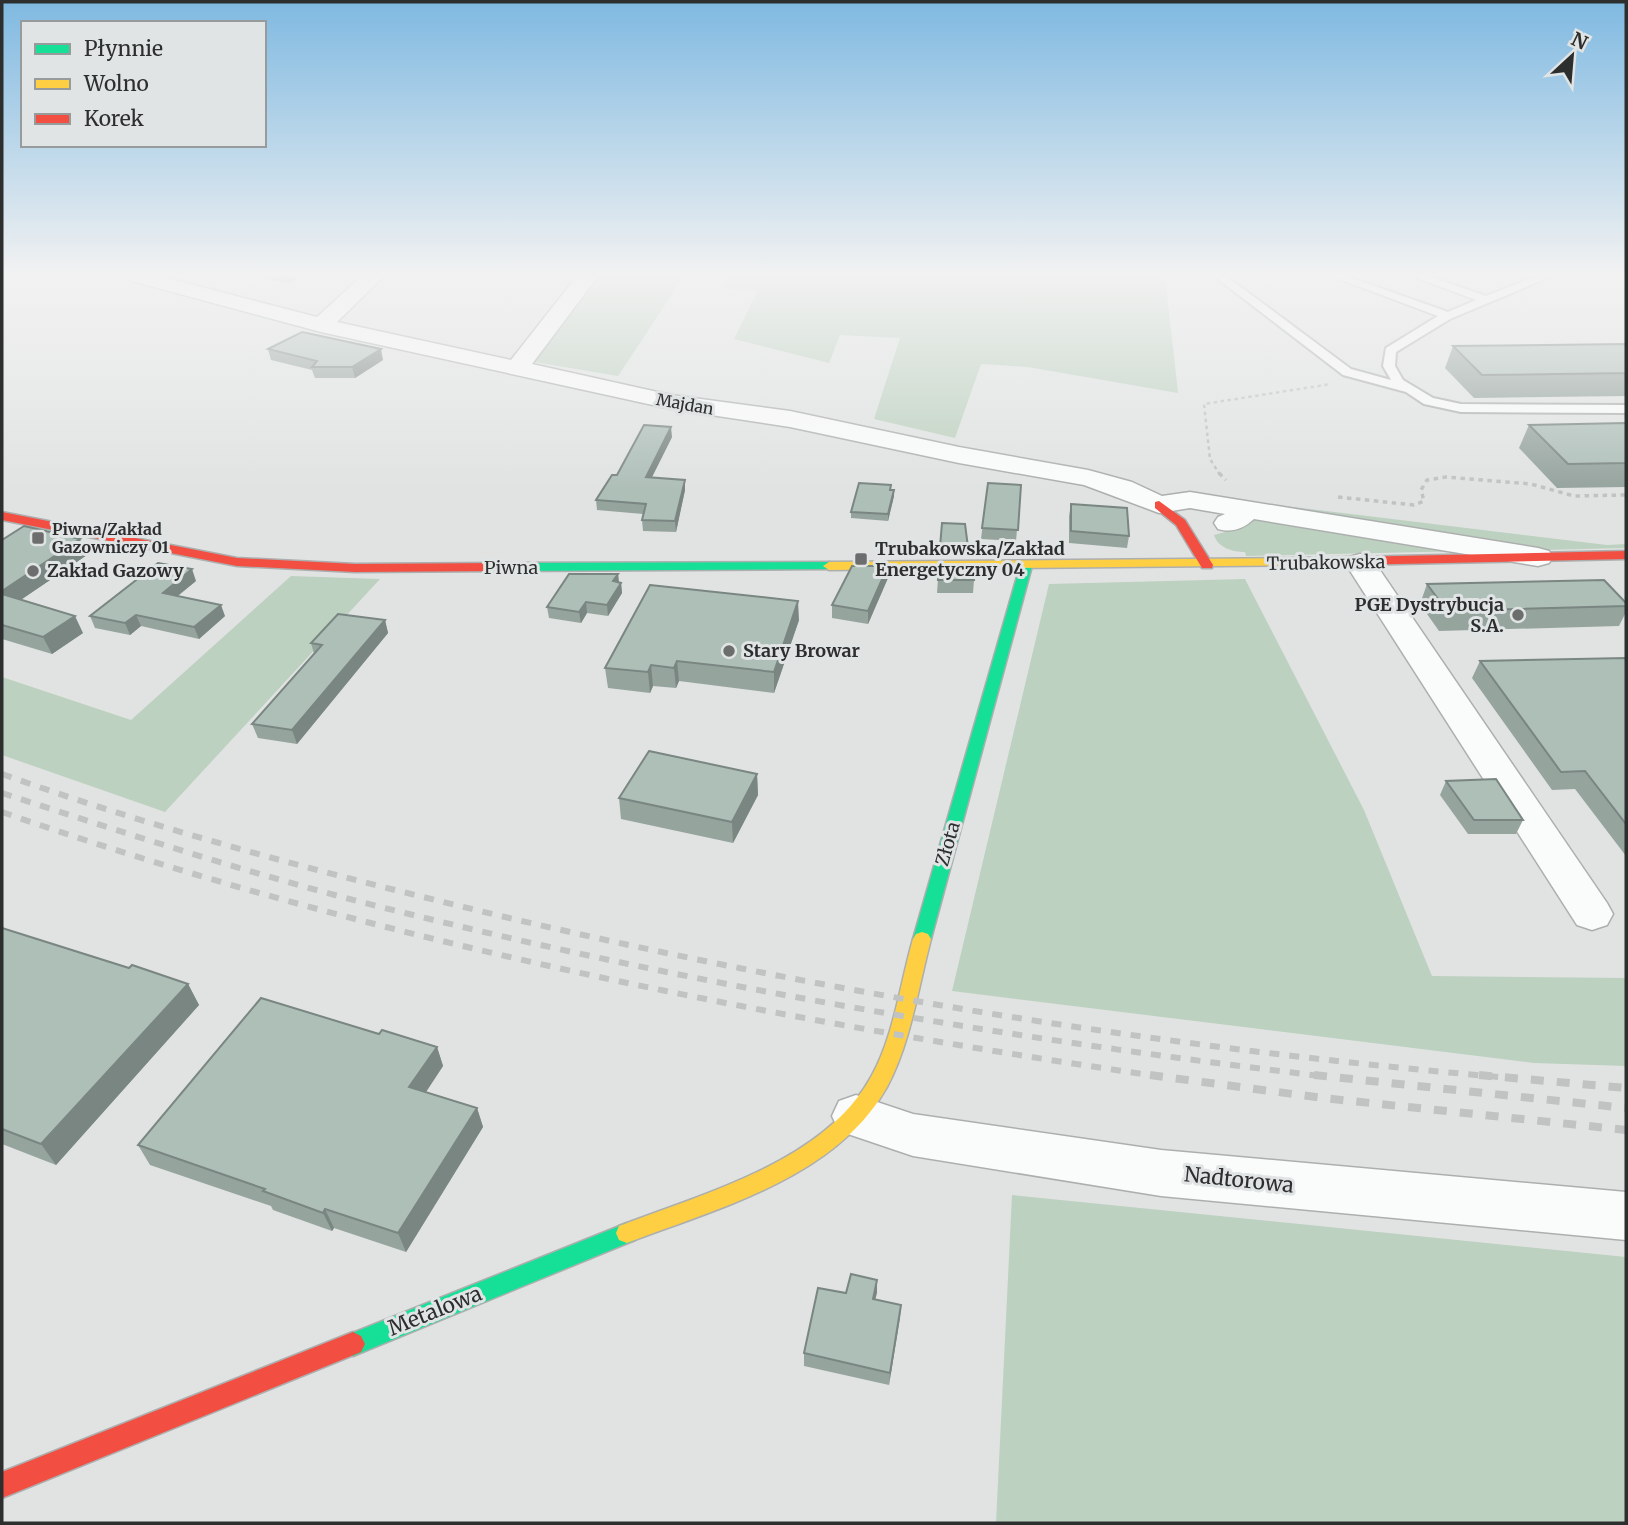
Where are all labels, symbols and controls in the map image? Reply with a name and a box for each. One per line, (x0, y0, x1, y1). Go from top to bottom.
legend (21, 21, 266, 147)
north arrow (1537, 21, 1607, 91)
text: N (1567, 27, 1591, 55)
text: Płynnie (84, 35, 163, 62)
text: Wolno (83, 70, 149, 97)
text: Korek (84, 105, 145, 132)
street label: Majdan (655, 389, 716, 419)
place label: Piwna/Zakład Gazowniczy 01 (52, 519, 170, 557)
marker: Piwna/Zakład Gazowniczy 01 (30, 530, 46, 546)
place label: Trubakowska/Zakład Energetyczny 04 (875, 537, 1065, 581)
street label: Trubakowska (1267, 550, 1386, 575)
marker: Trubakowska/Zakład Energetyczny 04 (853, 551, 869, 567)
street label: Piwna (484, 556, 538, 579)
place label: Zakład Gazowy (47, 559, 184, 582)
marker: Zakład Gazowy (25, 563, 41, 579)
place label: PGE Dystrybucja S.A. (1355, 593, 1504, 637)
marker: PGE Dystrybucja S.A. (1510, 607, 1526, 623)
place label: Stary Browar (743, 639, 860, 662)
marker: Stary Browar (721, 643, 737, 659)
street label: Złota (930, 819, 965, 869)
street label: Nadtorowa (1183, 1160, 1295, 1199)
street label: Metalowa (384, 1279, 486, 1342)

